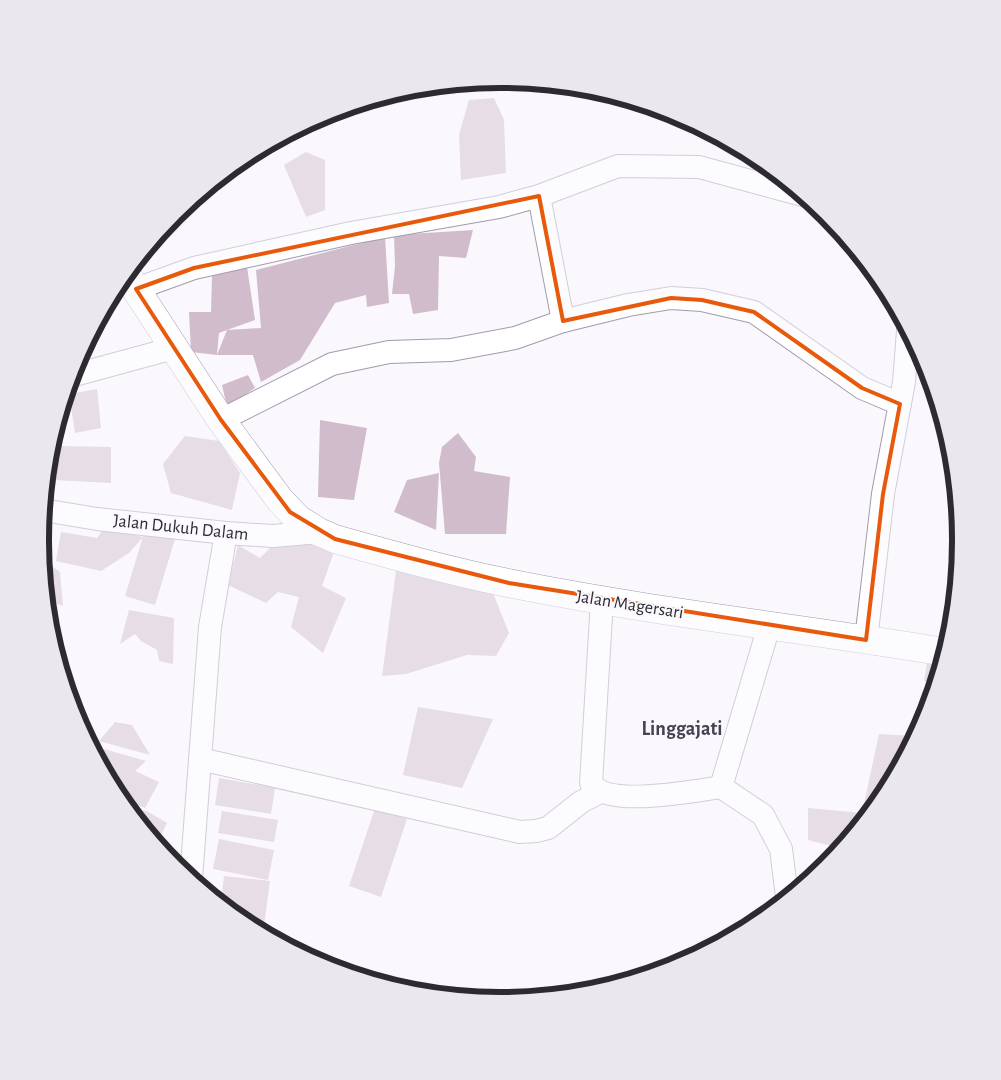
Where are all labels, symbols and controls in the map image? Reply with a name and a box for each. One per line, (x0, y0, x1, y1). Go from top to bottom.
street label: Jalan Dukuh Dalam (112, 512, 249, 544)
street label: Jalan Magersari (575, 588, 685, 622)
district label: Linggajati (641, 719, 723, 739)

